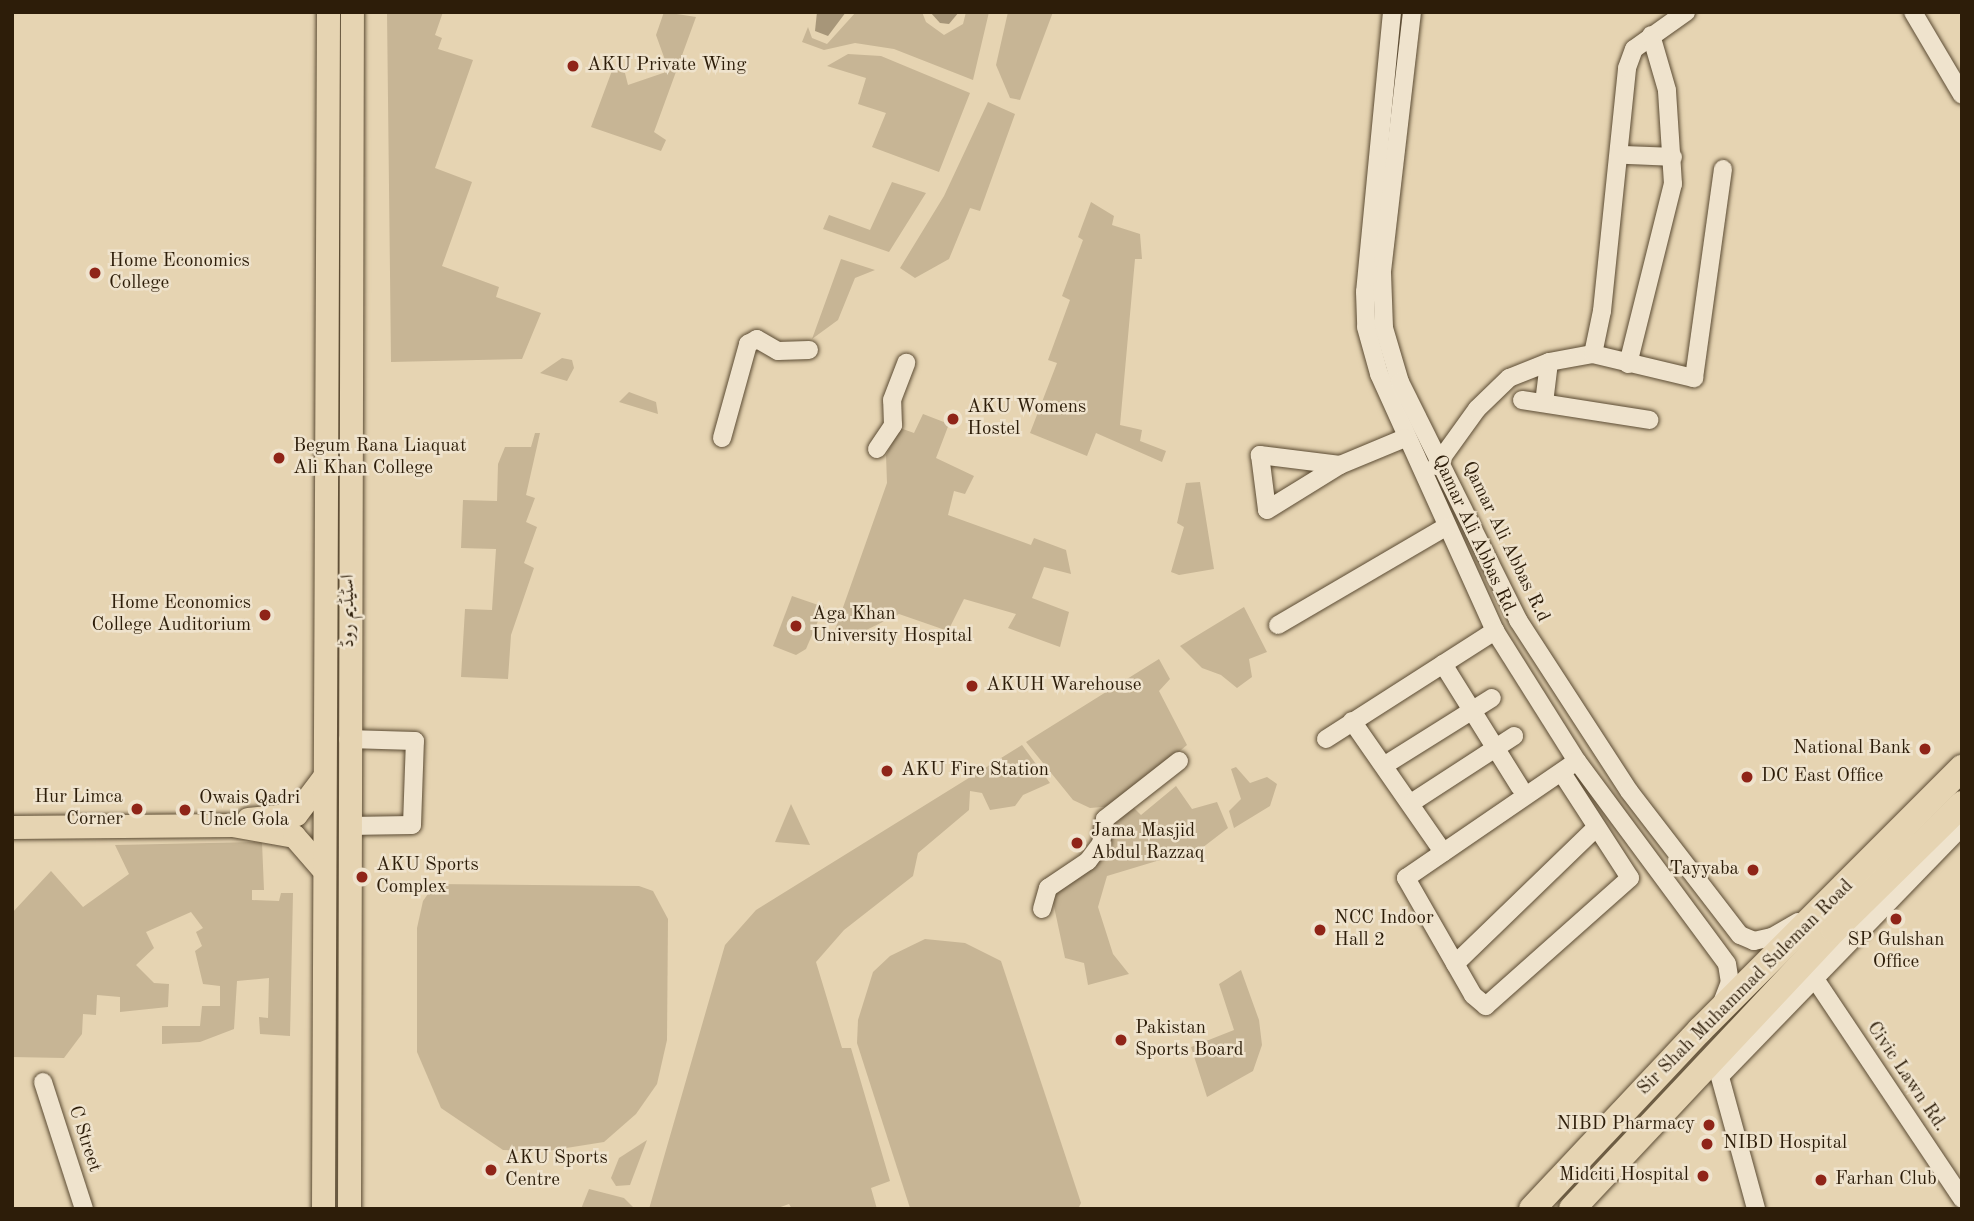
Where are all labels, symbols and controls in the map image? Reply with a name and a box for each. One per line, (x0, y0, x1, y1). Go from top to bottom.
place label: AKU Private Wing (587, 55, 747, 77)
marker: AKU Private Wing (565, 58, 581, 74)
place label: Home Economics College (109, 251, 250, 295)
marker: Home Economics College (87, 265, 103, 281)
place label: AKU Womens Hostel (967, 397, 1086, 441)
marker: AKU Womens Hostel (945, 411, 961, 427)
place label: Begum Rana Liaquat Ali Khan College (293, 436, 467, 480)
marker: Begum Rana Liaquat Ali Khan College (271, 450, 287, 466)
street label: Qamar Ali Abbas Rd. (1426, 451, 1522, 621)
street label: Qamar Ali Abbas R.d (1456, 458, 1554, 626)
street label: اسٹیڈیم روڈ (338, 574, 360, 648)
place label: Home Economics College Auditorium (92, 593, 251, 637)
place label: Aga Khan University Hospital (812, 604, 972, 648)
marker: Home Economics College Auditorium (257, 607, 273, 623)
marker: Aga Khan University Hospital (786, 616, 806, 636)
place label: AKUH Warehouse (986, 675, 1142, 697)
marker: AKUH Warehouse (964, 678, 980, 694)
place label: National Bank (1793, 738, 1911, 760)
marker: National Bank (1917, 741, 1933, 757)
place label: AKU Fire Station (901, 760, 1049, 782)
marker: AKU Fire Station (879, 763, 895, 779)
place label: DC East Office (1761, 766, 1883, 788)
marker: DC East Office (1739, 769, 1755, 785)
place label: Hur Limca Corner (34, 787, 123, 831)
place label: Owais Qadri Uncle Gola (199, 788, 300, 832)
marker: Hur Limca Corner (129, 801, 145, 817)
marker: Owais Qadri Uncle Gola (177, 802, 193, 818)
place label: Jama Masjid Abdul Razzaq (1091, 821, 1204, 865)
marker: Jama Masjid Abdul Razzaq (1069, 835, 1085, 851)
place label: AKU Sports Complex (376, 855, 479, 899)
place label: Tayyaba (1669, 859, 1739, 881)
marker: Tayyaba (1745, 862, 1761, 878)
marker: AKU Sports Complex (354, 869, 370, 885)
street label: Sir Shah Muhammad Suleman Road (1633, 875, 1859, 1101)
place label: NCC Indoor Hall 2 (1334, 908, 1434, 952)
marker: SP Gulshan Office (1888, 911, 1904, 927)
marker: NCC Indoor Hall 2 (1312, 922, 1328, 938)
place label: SP Gulshan Office (1847, 930, 1945, 974)
place label: Pakistan Sports Board (1135, 1018, 1244, 1062)
street label: Civic Lawn Rd. (1861, 1018, 1951, 1136)
marker: Pakistan Sports Board (1113, 1032, 1129, 1048)
street label: C Street (63, 1103, 105, 1175)
place label: NIBD Pharmacy (1556, 1114, 1695, 1136)
marker: NIBD Pharmacy (1701, 1117, 1717, 1133)
place label: NIBD Hospital (1723, 1133, 1847, 1155)
marker: NIBD Hospital (1697, 1134, 1717, 1154)
place label: AKU Sports Centre (505, 1148, 608, 1192)
marker: AKU Sports Centre (483, 1162, 499, 1178)
place label: Midciti Hospital (1559, 1165, 1689, 1187)
marker: Midciti Hospital (1695, 1168, 1711, 1184)
place label: Farhan Club (1835, 1169, 1937, 1191)
marker: Farhan Club (1813, 1172, 1829, 1188)

